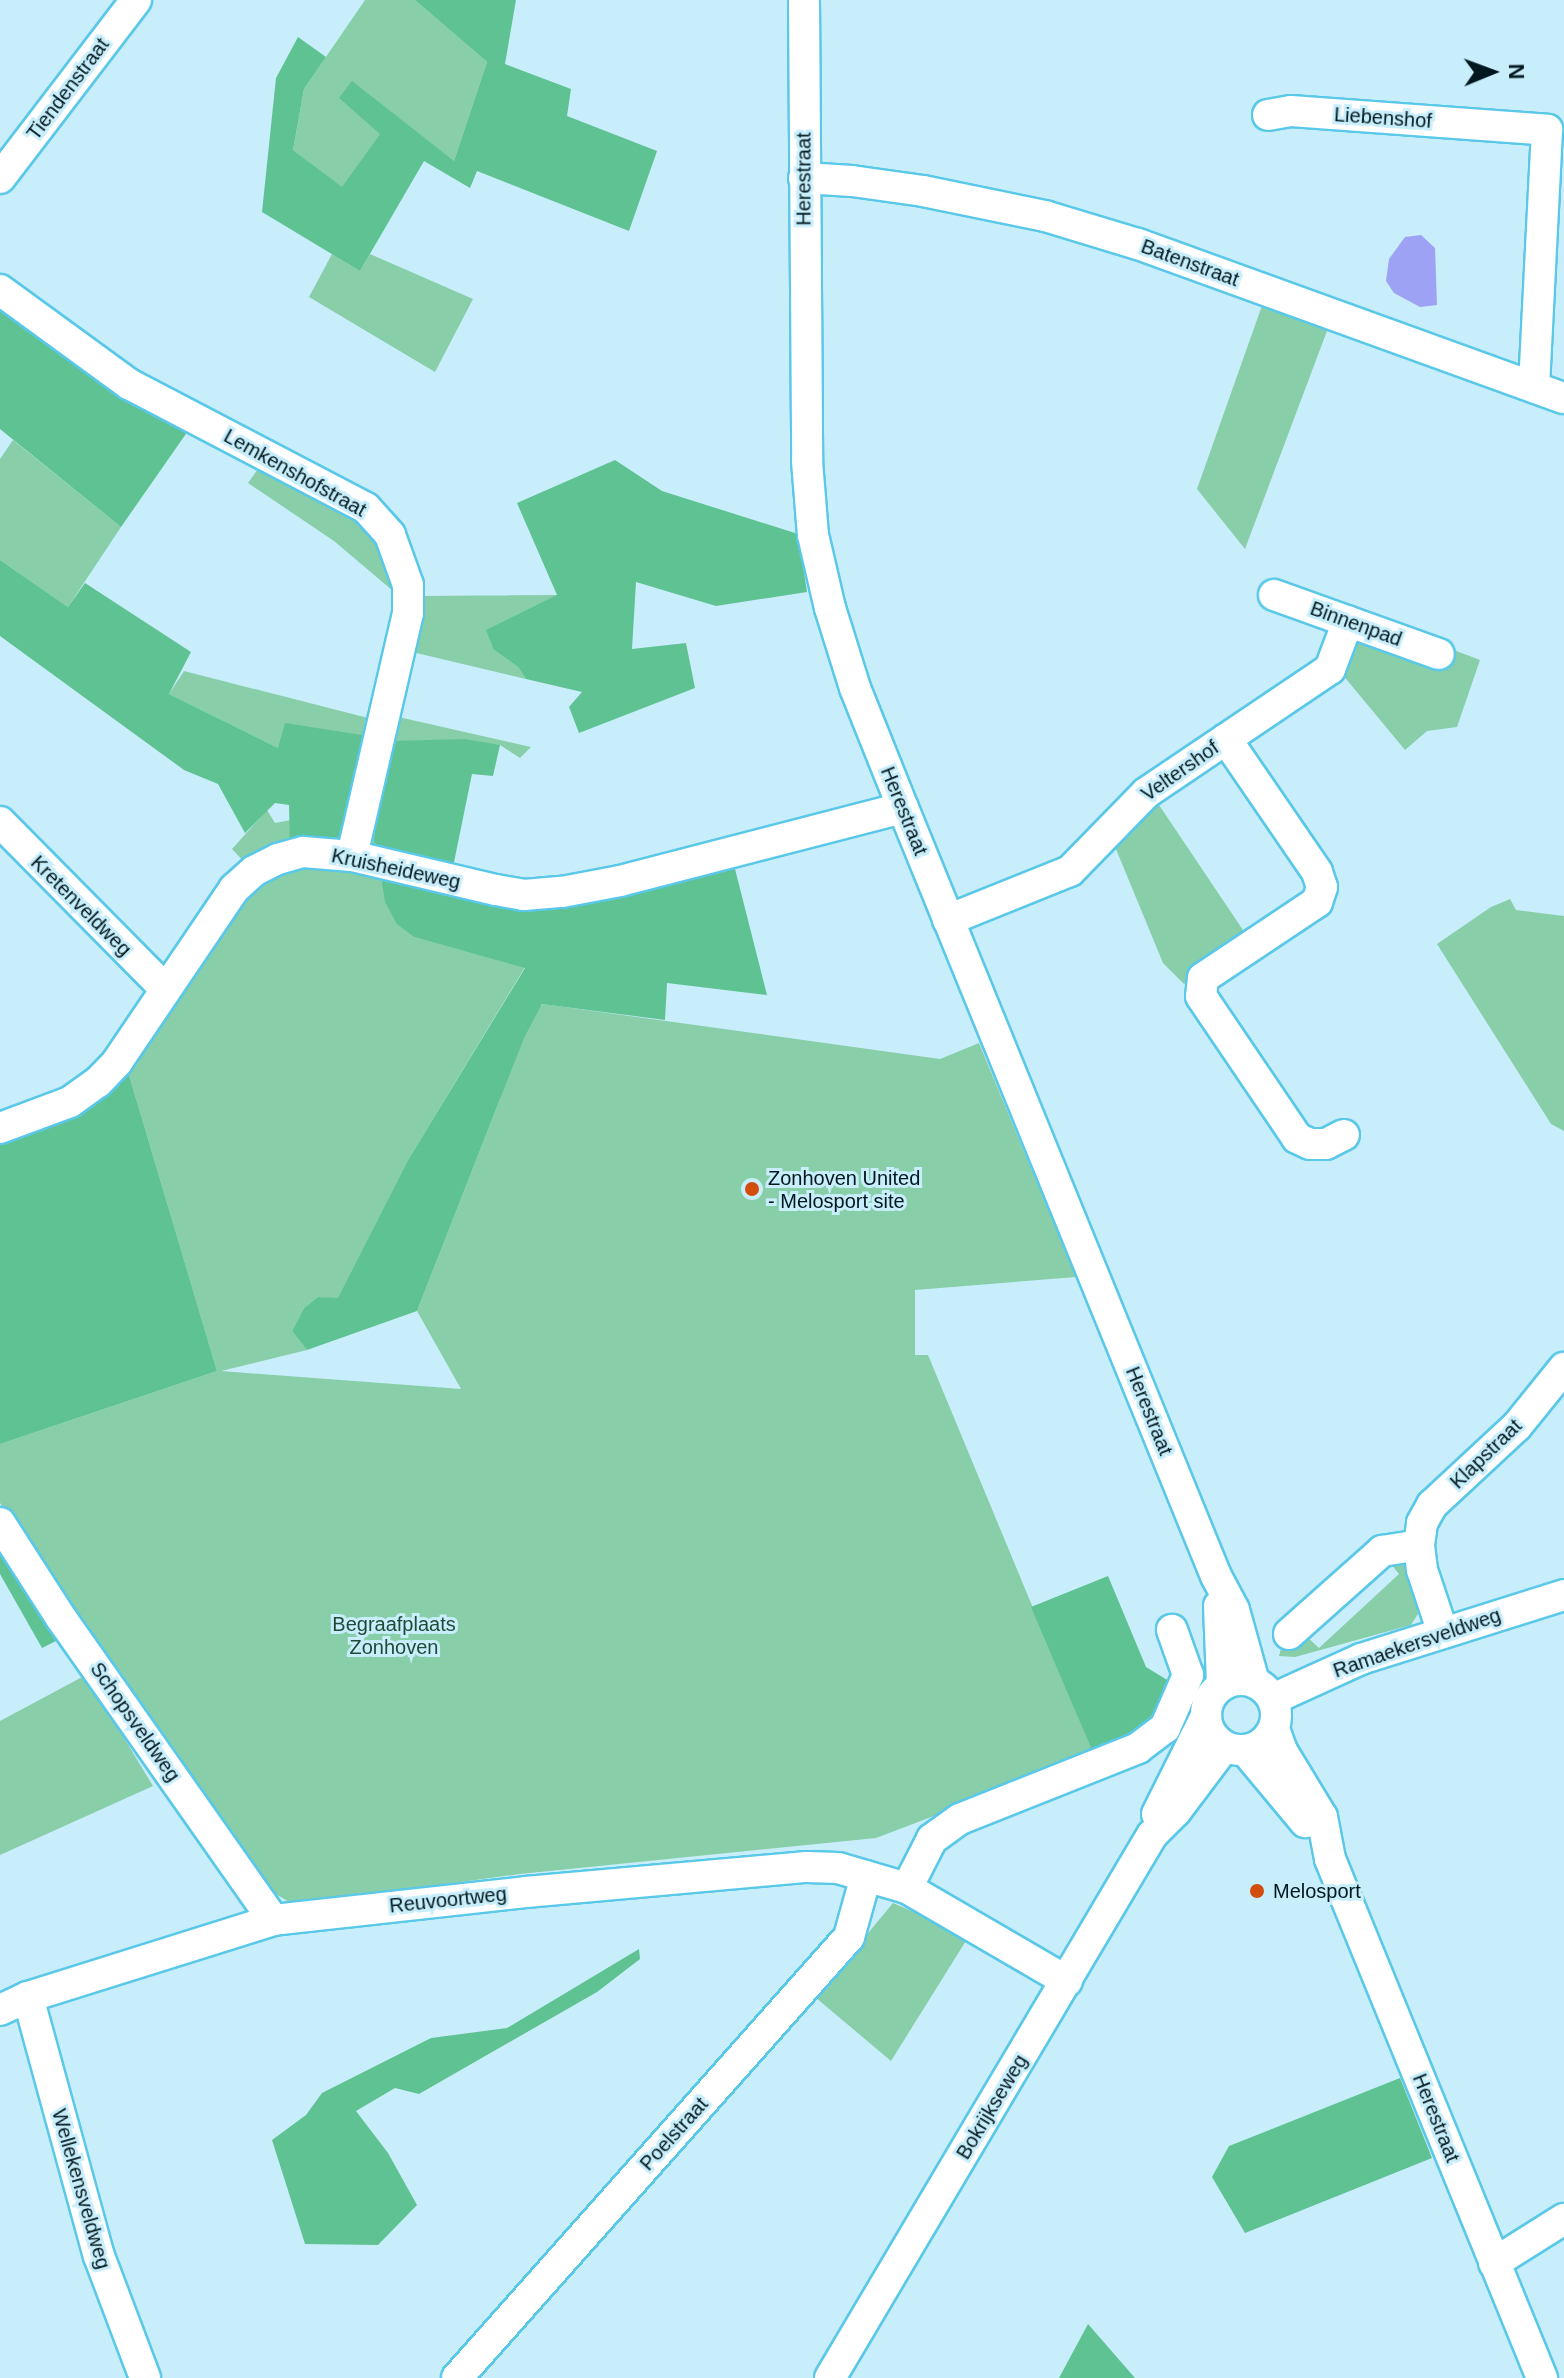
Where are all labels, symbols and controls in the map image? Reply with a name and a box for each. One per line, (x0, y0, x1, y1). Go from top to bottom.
north arrow (1452, 32, 1532, 112)
street label: Tiendenstraat (22, 33, 114, 145)
text: N (1504, 63, 1529, 80)
street label: Liebenshof (1333, 103, 1433, 133)
street label: Herestraat (792, 132, 816, 226)
street label: Batenstraat (1138, 234, 1242, 292)
street label: Lemkenshofstraat (220, 424, 370, 522)
street label: Binnenpad (1307, 596, 1405, 652)
street label: Veltershof (1137, 736, 1223, 806)
street label: Herestraat (875, 763, 933, 859)
street label: Kruisheideweg (329, 844, 463, 894)
street label: Kretenveldweg (26, 851, 136, 961)
place label: Zonhoven United - Melosport site (768, 1166, 920, 1213)
marker: Zonhoven United - Melosport site (743, 1180, 761, 1198)
street label: Herestraat (1120, 1363, 1178, 1459)
street label: Klapstraat (1445, 1414, 1527, 1494)
street label: Ramaekersveldweg (1330, 1603, 1504, 1683)
park label: Begraafplaats Zonhoven (332, 1613, 456, 1660)
street label: Schopsveldweg (85, 1658, 185, 1786)
place label: Melosport (1273, 1879, 1361, 1903)
street label: Reuvoortweg (388, 1882, 508, 1918)
marker: Melosport (1248, 1882, 1266, 1900)
street label: Bokrijkseweg (951, 2050, 1033, 2164)
street label: Herestraat (1407, 2070, 1465, 2166)
street label: Poelstraat (635, 2093, 713, 2175)
street label: Wellekensveldweg (47, 2106, 115, 2272)

